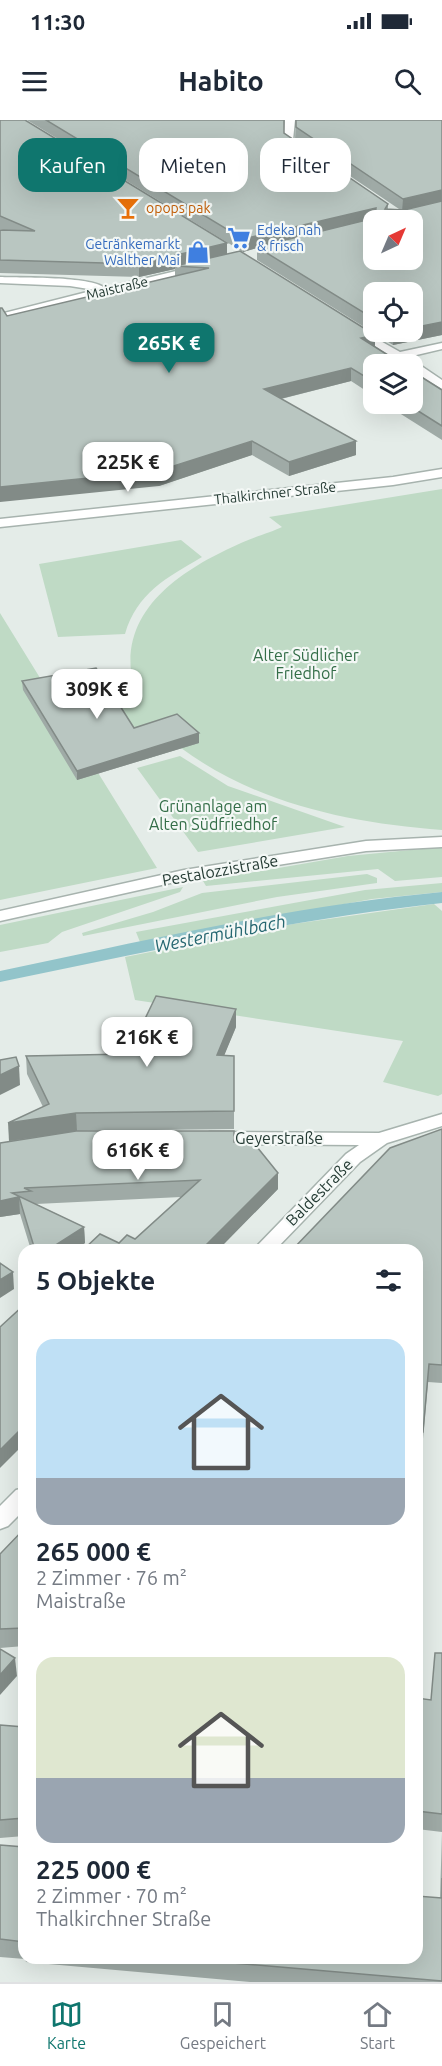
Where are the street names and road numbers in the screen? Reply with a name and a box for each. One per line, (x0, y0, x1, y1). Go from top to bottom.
street label: Maistraße (85, 273, 149, 303)
street label: Thalkirchner Straße (213, 479, 337, 507)
street label: Pestalozzistraße (161, 851, 279, 889)
street label: Geyerstraße (235, 1129, 323, 1147)
street label: Baldestraße (282, 1155, 356, 1229)

